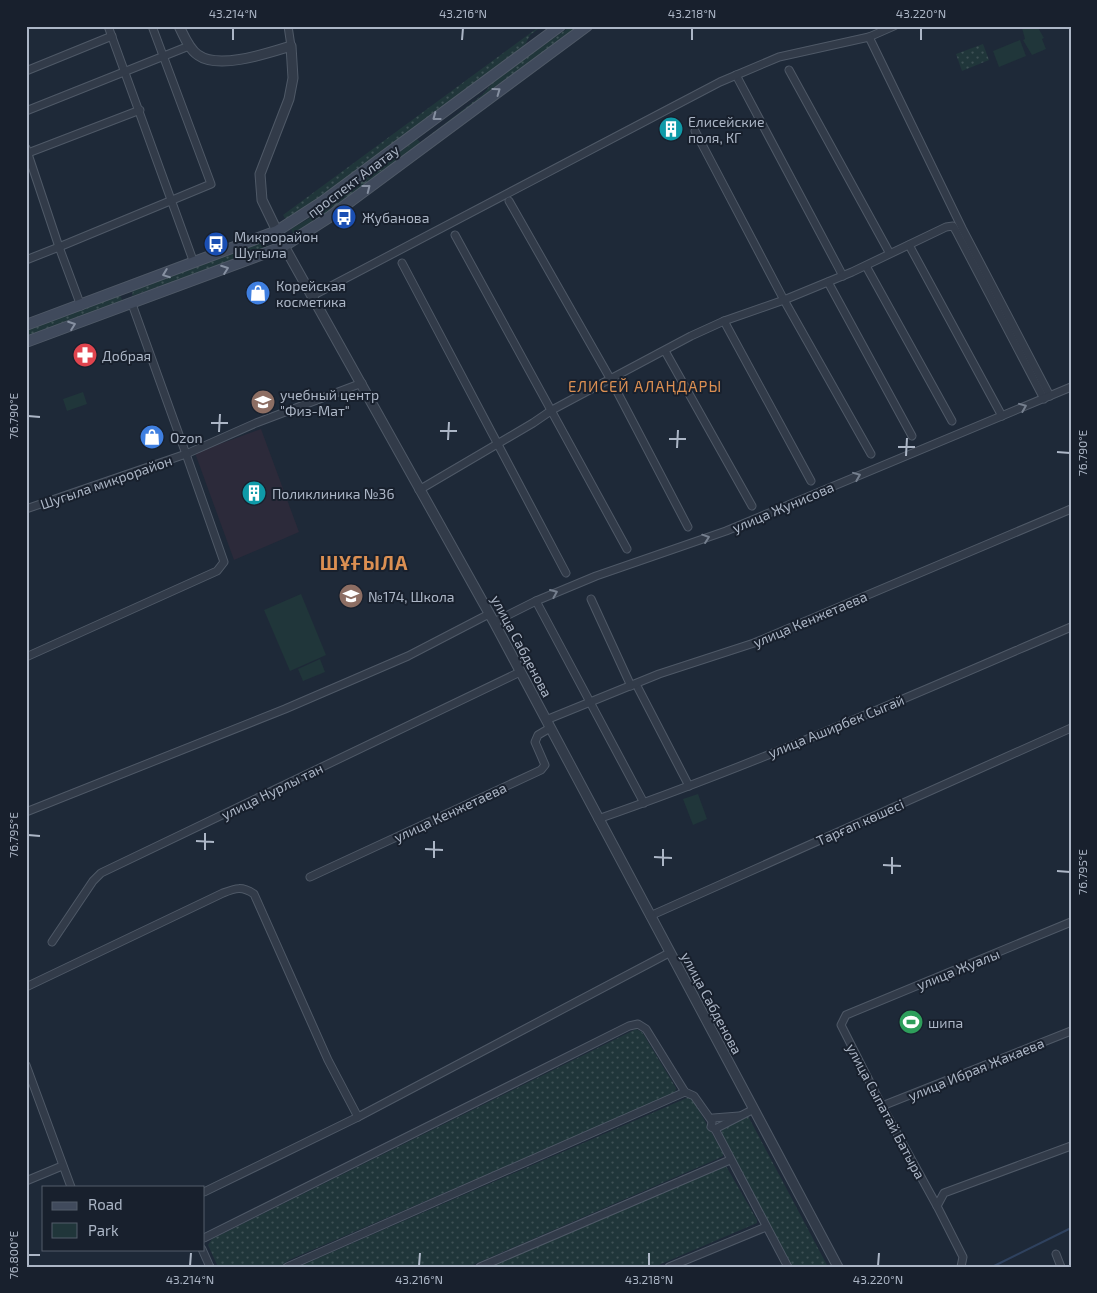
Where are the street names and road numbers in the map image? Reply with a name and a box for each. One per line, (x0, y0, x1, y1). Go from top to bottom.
street label: проспект Алатау (304, 141, 403, 221)
street label: Шугыла микрорайон (38, 451, 174, 513)
street label: улица Жунисова (730, 478, 836, 536)
street label: улица Кенжетаева (750, 587, 870, 651)
street label: улица Сабденова (488, 592, 556, 700)
street label: улица Аширбек Сыгай (765, 691, 907, 761)
street label: улица Нурлы тан (218, 759, 326, 823)
street label: улица Кенжетаева (391, 778, 509, 846)
street label: Тарғап көшесі (814, 795, 906, 849)
street label: улица Жуалы (914, 945, 1002, 993)
street label: улица Сабденова (678, 949, 746, 1057)
street label: улица Ибрая Жакаева (905, 1034, 1047, 1104)
street label: улица Сыпатай Батыра (843, 1040, 929, 1182)

